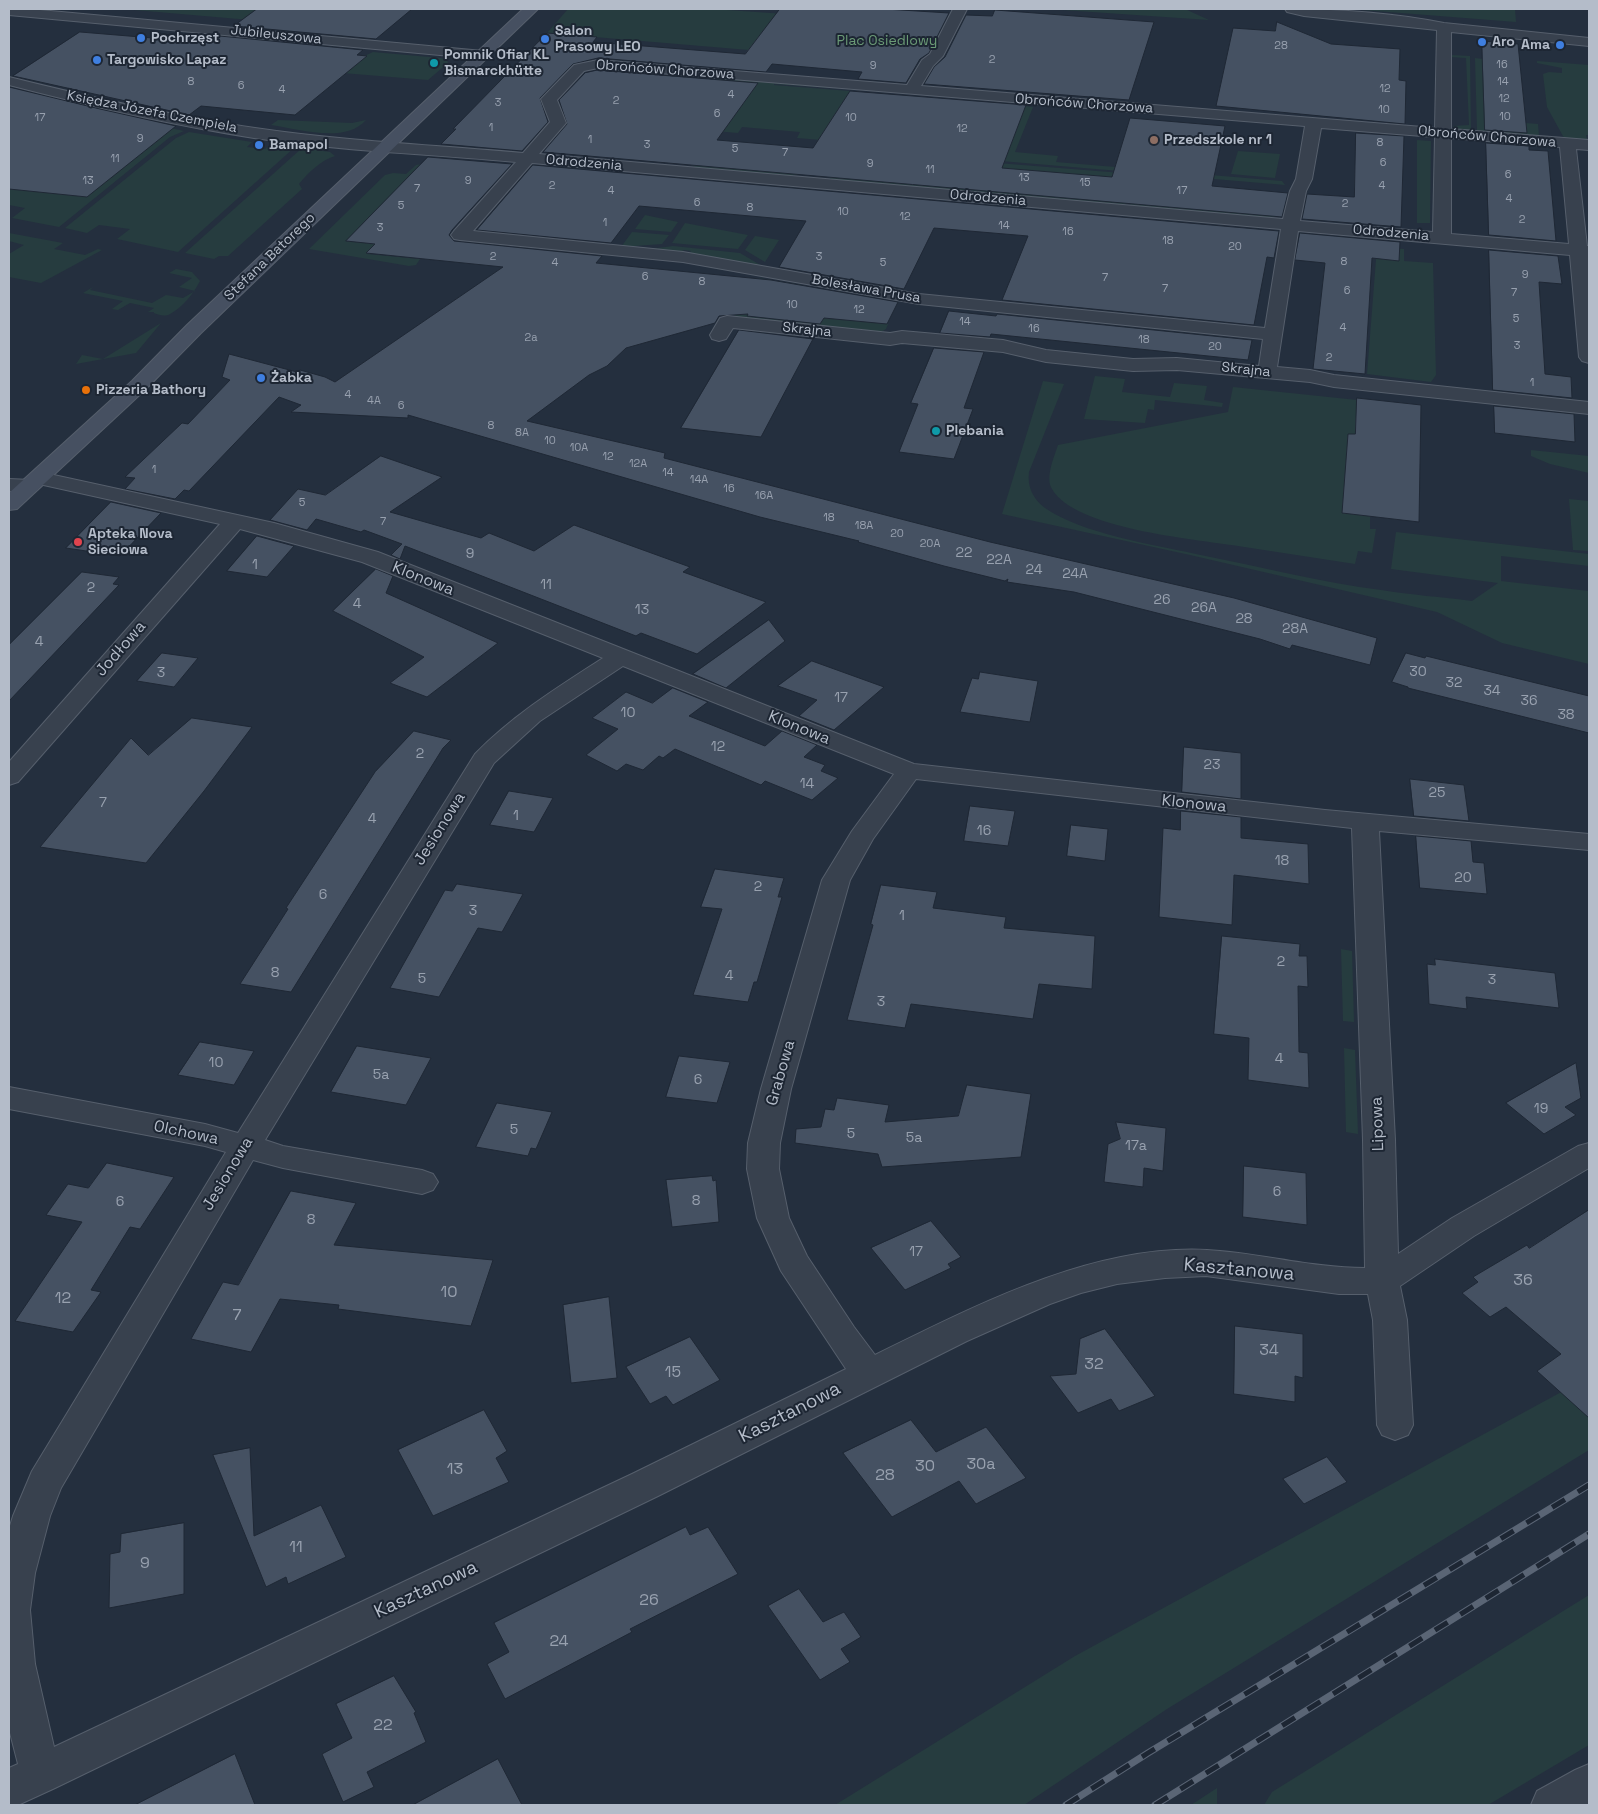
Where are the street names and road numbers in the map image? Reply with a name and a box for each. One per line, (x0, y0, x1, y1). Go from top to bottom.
street label: Jubileuszowa (230, 22, 322, 48)
street label: Obrońców Chorzowa (595, 57, 735, 83)
street label: Księdza Józefa Czempiela (65, 87, 239, 137)
street label: Obrońców Chorzowa (1014, 91, 1154, 117)
street label: Obrońców Chorzowa (1417, 123, 1557, 151)
street label: Odrodzenia (545, 151, 623, 175)
street label: Odrodzenia (949, 186, 1027, 210)
street label: Stefana Batorego (221, 209, 319, 305)
street label: Odrodzenia (1352, 221, 1430, 245)
street label: Bolesława Prusa (810, 271, 922, 307)
street label: Skrajna (782, 319, 832, 341)
street label: Skrajna (1221, 359, 1271, 381)
street label: Klonowa (389, 558, 457, 600)
street label: Jodłowa (92, 618, 150, 680)
street label: Klonowa (765, 707, 833, 749)
street label: Jesionowa (410, 789, 470, 869)
street label: Klonowa (1161, 791, 1227, 817)
street label: Grabowa (762, 1038, 800, 1108)
street label: Lipowa (1367, 1096, 1389, 1152)
street label: Olchowa (152, 1117, 220, 1149)
street label: Jesionowa (199, 1134, 257, 1214)
street label: Kasztanowa (1183, 1254, 1295, 1286)
street label: Kasztanowa (735, 1378, 845, 1448)
street label: Kasztanowa (371, 1556, 481, 1624)

